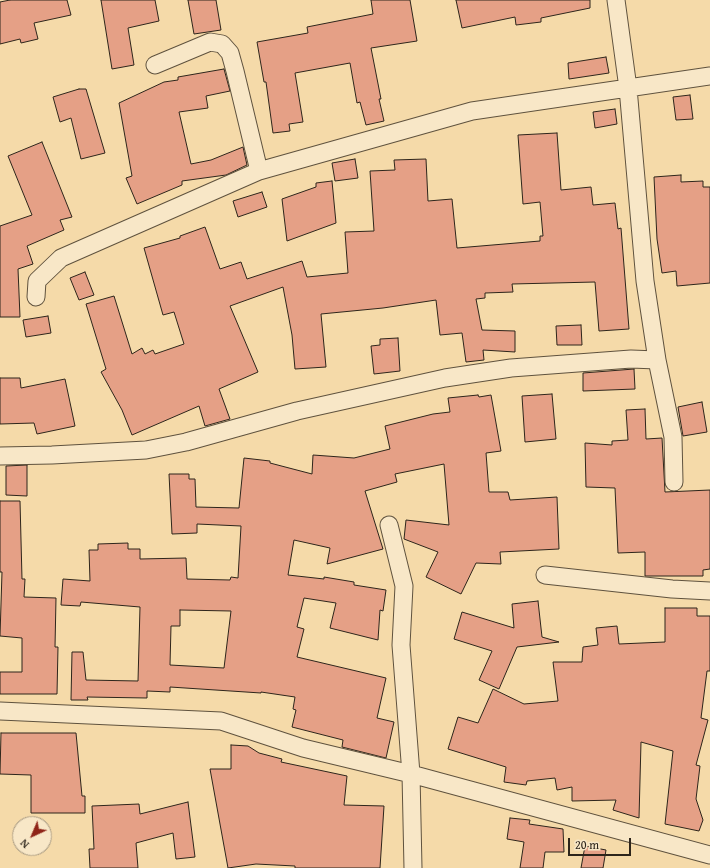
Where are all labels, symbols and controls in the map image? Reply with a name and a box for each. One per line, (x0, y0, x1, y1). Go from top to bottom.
north arrow (12, 816, 52, 856)
scale bar (570, 830, 633, 856)
text: N (16, 836, 33, 852)
text: 20 m (575, 836, 599, 853)

